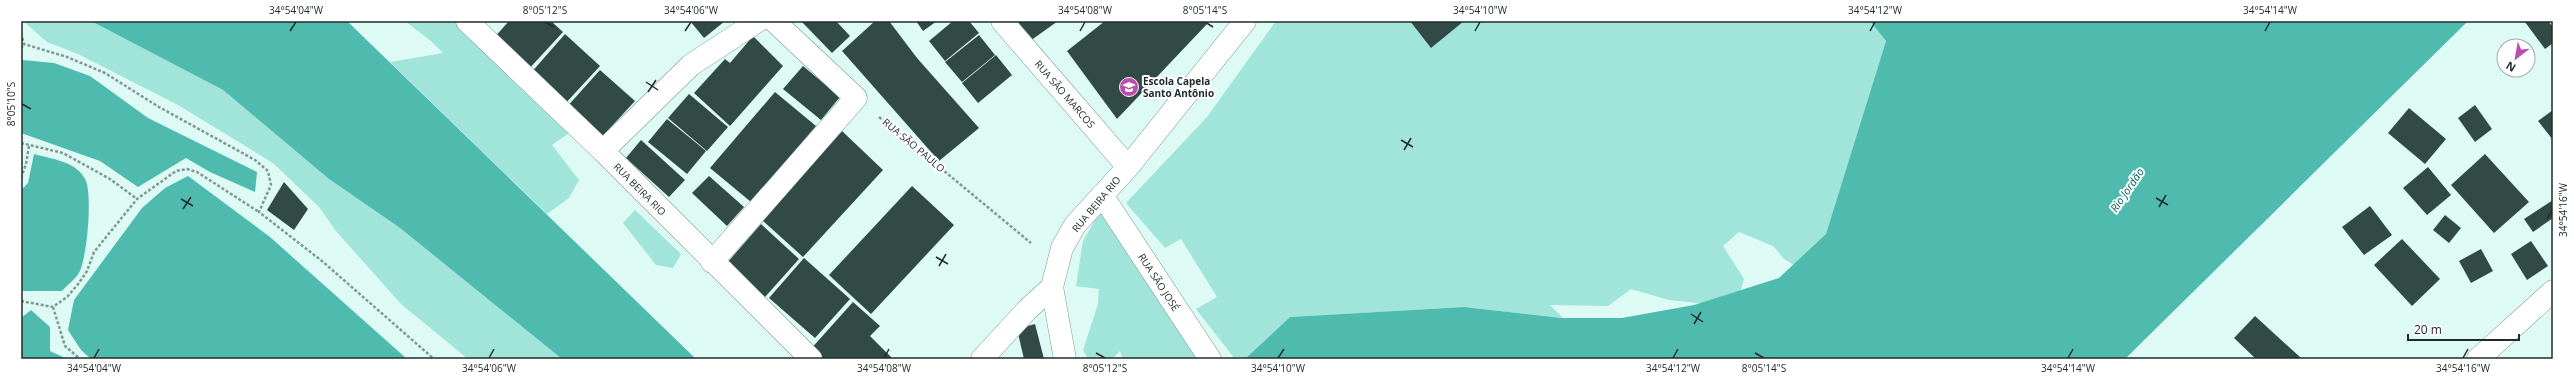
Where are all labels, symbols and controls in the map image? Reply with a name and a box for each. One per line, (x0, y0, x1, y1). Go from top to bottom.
text: 34°54'04"W (269, 3, 324, 17)
text: 8°05'12"S (523, 3, 567, 17)
text: 34°54'06"W (664, 3, 719, 17)
text: 34°54'08"W (1058, 3, 1113, 17)
text: 8°05'14"S (1183, 3, 1227, 17)
text: 34°54'10"W (1453, 3, 1508, 17)
text: 34°54'12"W (1848, 3, 1903, 17)
text: 34°54'14"W (2243, 3, 2298, 17)
north arrow (2496, 38, 2536, 78)
street label: RUA SÃO MARCOS (1032, 57, 1098, 131)
text: N (2503, 58, 2518, 76)
place label: Escola Capela Santo Antônio (1143, 74, 1214, 100)
school or university icon: Escola Capela Santo Antônio (1118, 76, 1140, 98)
text: 8°05'10"S (4, 82, 18, 126)
street label: RUA SÃO PAULO (880, 115, 948, 175)
street label: RUA BEIRA RIO (611, 160, 670, 219)
water label: Rio Jordão (2106, 165, 2147, 215)
street label: RUA BEIRA RIO (1068, 173, 1124, 235)
text: 34°54'16"W (2556, 182, 2570, 237)
street label: RUA SÃO JOSÉ (1135, 250, 1183, 314)
scale bar (2408, 316, 2519, 342)
text: 20 m (2414, 321, 2442, 338)
text: 34°54'04"W (67, 361, 122, 375)
text: 34°54'06"W (462, 361, 517, 375)
text: 34°54'08"W (857, 361, 912, 375)
text: 8°05'12"S (1083, 361, 1127, 375)
text: 34°54'10"W (1251, 361, 1306, 375)
text: 34°54'12"W (1646, 361, 1701, 375)
text: 8°05'14"S (1742, 361, 1786, 375)
text: 34°54'14"W (2041, 361, 2096, 375)
text: 34°54'16"W (2436, 361, 2491, 375)

